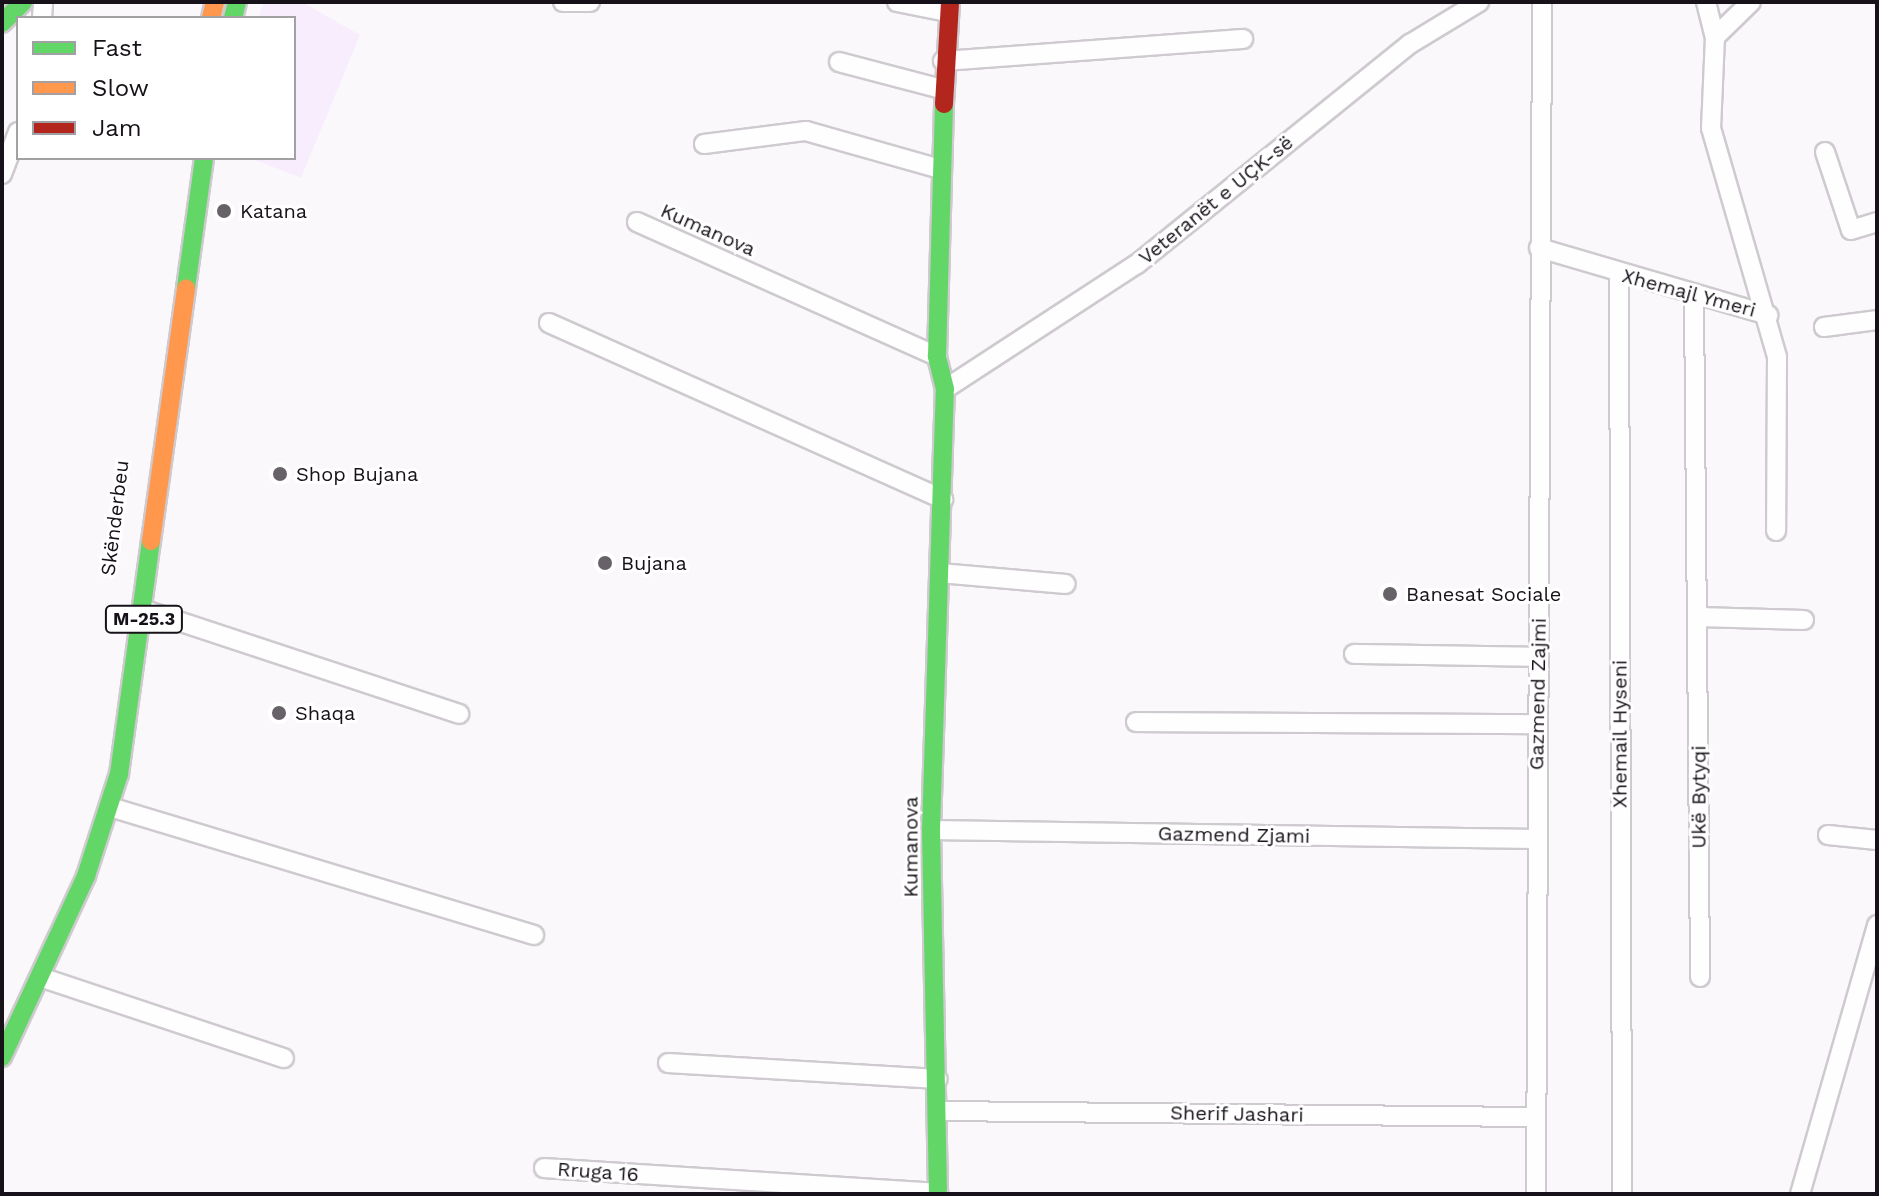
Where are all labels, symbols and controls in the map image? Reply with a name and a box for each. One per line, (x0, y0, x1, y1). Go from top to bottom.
legend (16, 16, 296, 160)
text: Fast (92, 34, 142, 62)
text: Slow (92, 74, 149, 102)
text: Jam (92, 114, 142, 142)
street label: Veteranët e UÇK-së (1134, 130, 1298, 270)
street label: Kumanova (657, 198, 759, 262)
place label: Katana (240, 199, 307, 223)
marker: Katana (215, 202, 233, 220)
street label: Xhemajl Ymeri (1619, 263, 1759, 323)
street label: Skënderbeu (96, 459, 134, 577)
place label: Shop Bujana (296, 462, 418, 486)
marker: Shop Bujana (271, 465, 289, 483)
place label: Bujana (621, 551, 687, 575)
marker: Bujana (596, 554, 614, 572)
place label: Banesat Sociale (1406, 582, 1561, 606)
marker: Banesat Sociale (1381, 585, 1399, 603)
road number: M-25.3 (104, 605, 184, 633)
street label: Gazmend Zajmi (1525, 618, 1551, 770)
street label: Xhemail Hyseni (1608, 659, 1632, 809)
place label: Shaqa (295, 701, 355, 725)
marker: Shaqa (270, 704, 288, 722)
street label: Ukë Bytyqi (1687, 745, 1711, 849)
street label: Kumanova (899, 796, 923, 898)
street label: Gazmend Zjami (1158, 822, 1310, 848)
street label: Sherif Jashari (1169, 1101, 1305, 1127)
street label: Rruga 16 (556, 1157, 640, 1187)

